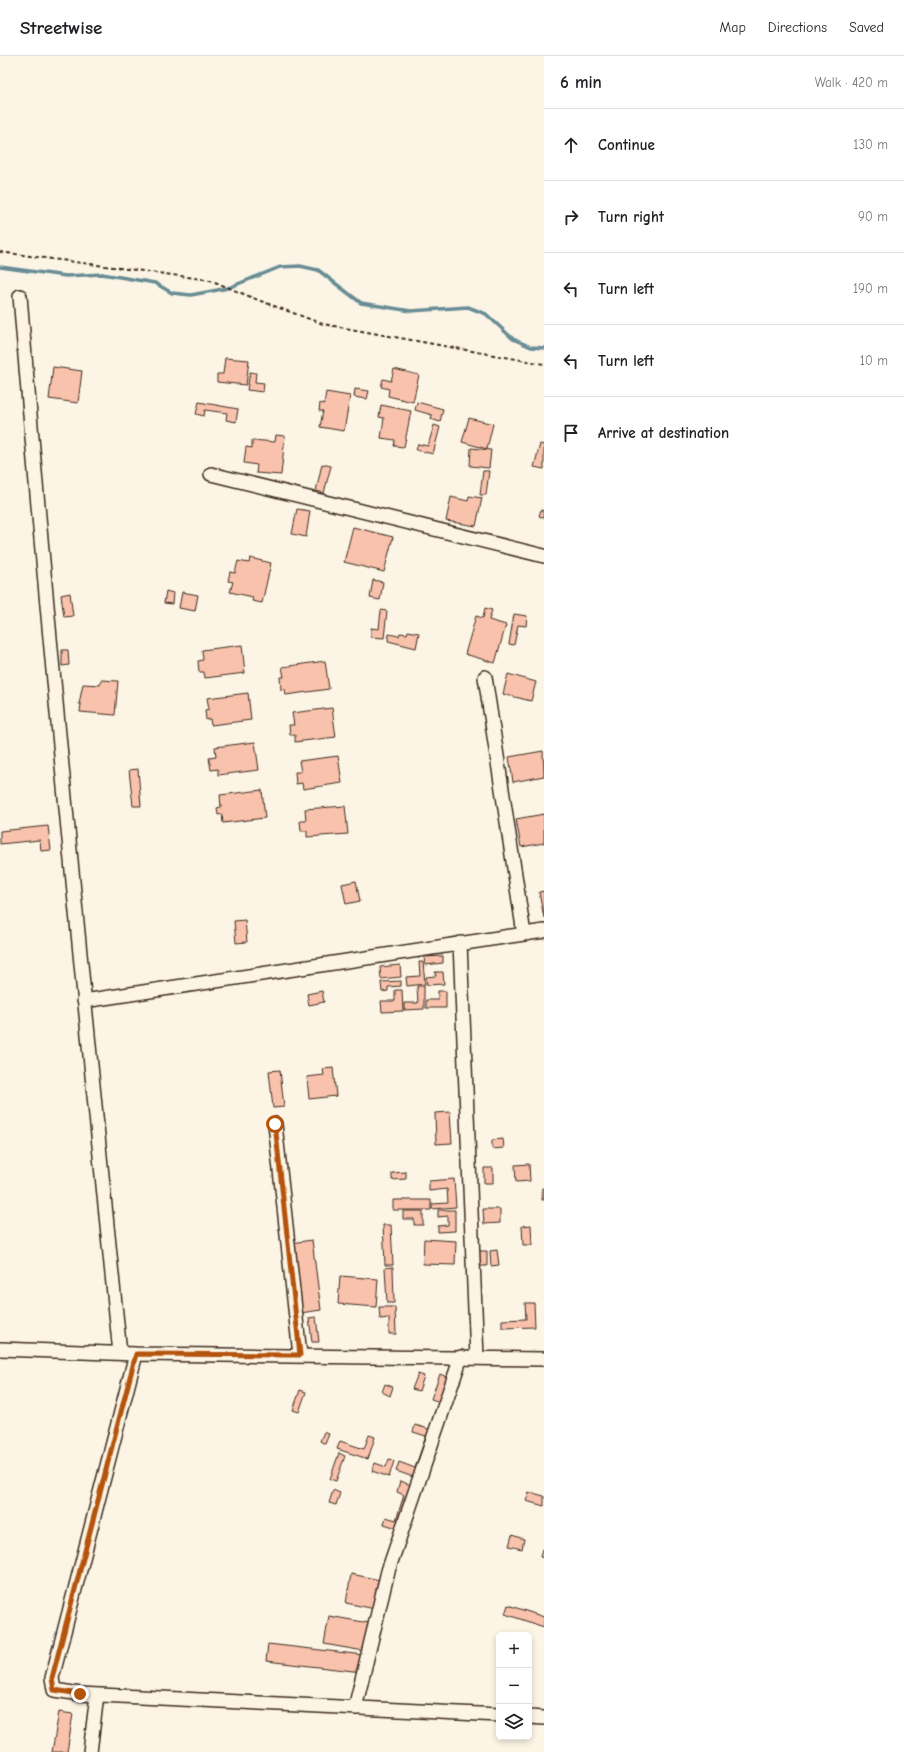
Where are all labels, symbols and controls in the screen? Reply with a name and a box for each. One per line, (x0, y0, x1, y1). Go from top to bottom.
text: Streetwise (20, 17, 102, 39)
text: Map (719, 19, 746, 36)
text: Directions (768, 19, 827, 36)
text: Saved (849, 19, 884, 36)
text: 6 min (560, 73, 602, 92)
text: Walk · 420 m (815, 75, 888, 90)
icon: ahead (560, 134, 582, 156)
text: Continue (598, 136, 655, 154)
text: 130 m (853, 137, 888, 152)
icon: right (560, 206, 582, 228)
text: Turn right (598, 208, 664, 226)
text: 90 m (858, 209, 888, 224)
icon: left (560, 278, 582, 300)
text: Turn left (598, 280, 654, 298)
text: 190 m (853, 281, 888, 296)
icon: left (560, 350, 582, 372)
text: Turn left (598, 352, 654, 370)
text: 10 m (860, 353, 888, 368)
icon: arrive (560, 422, 582, 444)
text: Arrive at destination (598, 424, 729, 442)
route start (266, 1115, 284, 1133)
map controls (496, 1632, 532, 1740)
button: + (496, 1632, 532, 1668)
button: − (496, 1668, 532, 1704)
route end (71, 1685, 89, 1703)
button: layers (496, 1704, 532, 1740)

